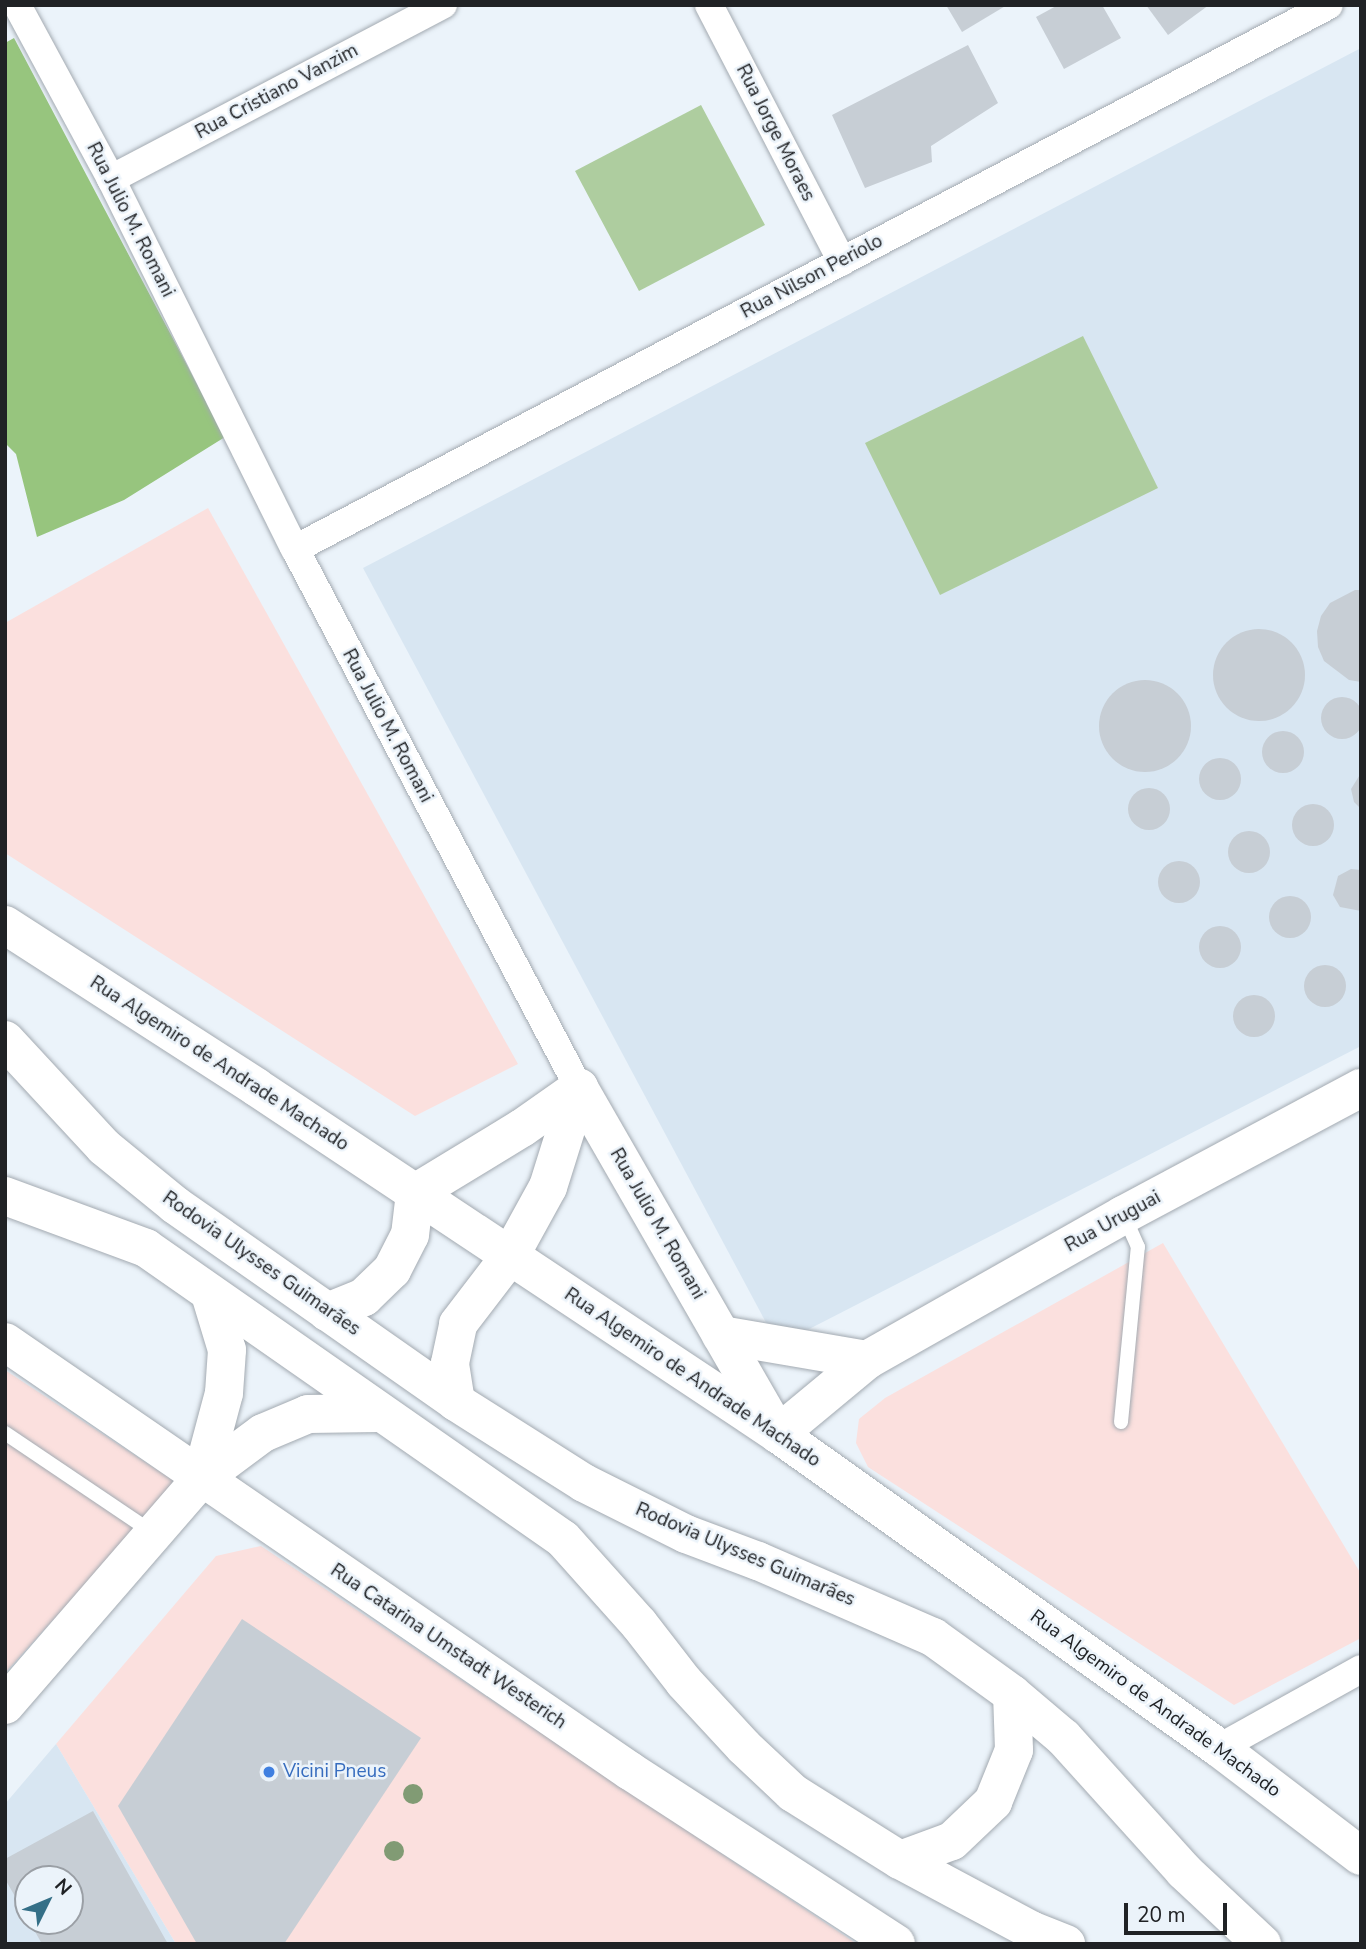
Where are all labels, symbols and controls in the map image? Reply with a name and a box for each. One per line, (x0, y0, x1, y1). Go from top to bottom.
street label: Rua Cristiano Vanzim (192, 39, 362, 145)
street label: Rua Jorge Moraes (731, 61, 819, 205)
street label: Rua Julio M. Romani (81, 139, 179, 301)
street label: Rua Nilson Periolo (737, 230, 887, 324)
street label: Rua Julio M. Romani (337, 645, 437, 807)
street label: Rua Algemiro de Andrade Machado (85, 972, 353, 1156)
street label: Rua Julio M. Romani (604, 1144, 710, 1304)
street label: Rua Uruguai (1061, 1186, 1165, 1258)
street label: Rodovia Ulysses Guimarães (158, 1187, 364, 1341)
street label: Rua Algemiro de Andrade Machado (560, 1284, 824, 1472)
street label: Rodovia Ulysses Guimarães (632, 1498, 858, 1612)
street label: Rua Catarina Umstadt Westerich (326, 1559, 570, 1735)
street label: Rua Algemiro de Andrade Machado (1025, 1605, 1285, 1803)
place label: Vicini Pneus (283, 1761, 386, 1783)
marker: Vicini Pneus (261, 1764, 277, 1780)
north arrow (14, 1865, 84, 1935)
text: N (49, 1873, 77, 1901)
scale bar (1128, 1890, 1231, 1934)
text: 20 m (1137, 1901, 1186, 1929)

